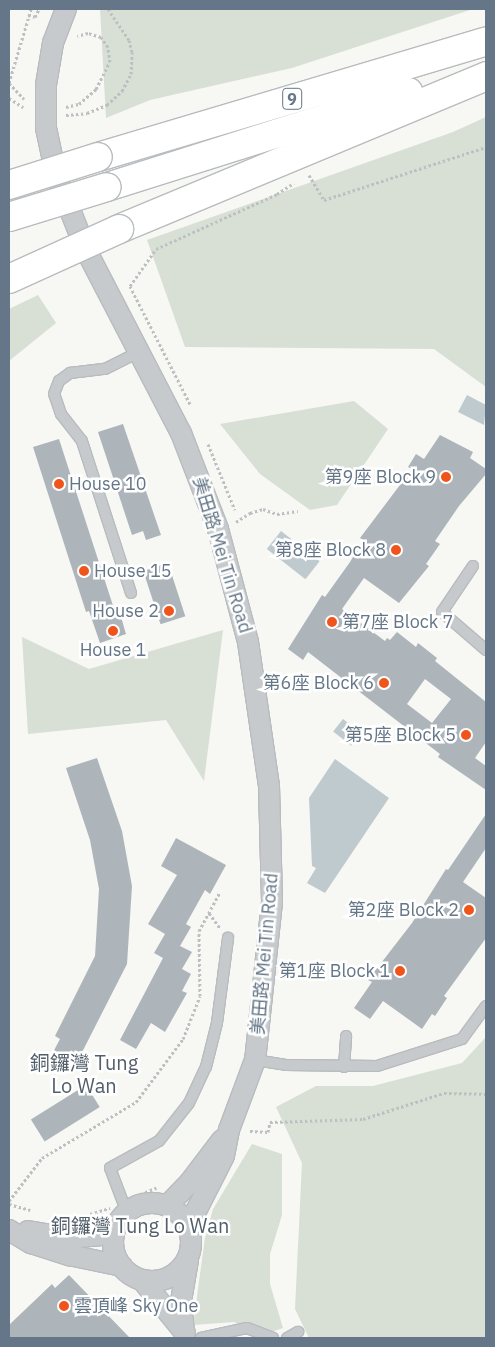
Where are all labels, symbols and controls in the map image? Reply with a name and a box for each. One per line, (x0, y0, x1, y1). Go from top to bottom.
road number: 9 (282, 86, 302, 112)
place label: 第9座 Block 9 (325, 466, 436, 488)
marker: 第9座 Block 9 (440, 471, 452, 483)
place label: House 10 (69, 473, 147, 495)
street label: 美田路 Mei Tin Road (188, 474, 256, 636)
marker: House 10 (53, 478, 65, 490)
place label: 第8座 Block 8 (275, 539, 386, 561)
marker: 第8座 Block 8 (390, 544, 402, 556)
place label: House 15 (94, 560, 172, 582)
marker: House 15 (78, 565, 90, 577)
place label: House 2 (92, 600, 159, 622)
marker: House 2 (163, 605, 175, 617)
place label: 第7座 Block 7 (342, 611, 453, 633)
marker: 第7座 Block 7 (326, 616, 338, 628)
marker: House 1 (107, 625, 119, 637)
place label: House 1 (80, 639, 146, 661)
place label: 第6座 Block 6 (263, 672, 374, 694)
marker: 第6座 Block 6 (378, 677, 390, 689)
place label: 第5座 Block 5 (345, 724, 456, 746)
marker: 第5座 Block 5 (460, 729, 472, 741)
street label: 美田路 Mei Tin Road (247, 872, 283, 1036)
place label: 第2座 Block 2 (348, 899, 459, 921)
marker: 第2座 Block 2 (463, 904, 475, 916)
place label: 第1座 Block 1 (279, 960, 390, 982)
marker: 第1座 Block 1 (394, 965, 406, 977)
district label: 銅鑼灣 Tung Lo Wan (30, 1050, 138, 1097)
district label: 銅鑼灣 Tung Lo Wan (51, 1213, 229, 1237)
place label: 雲頂峰 Sky One (74, 1295, 198, 1317)
marker: 雲頂峰 Sky One (58, 1300, 70, 1312)

